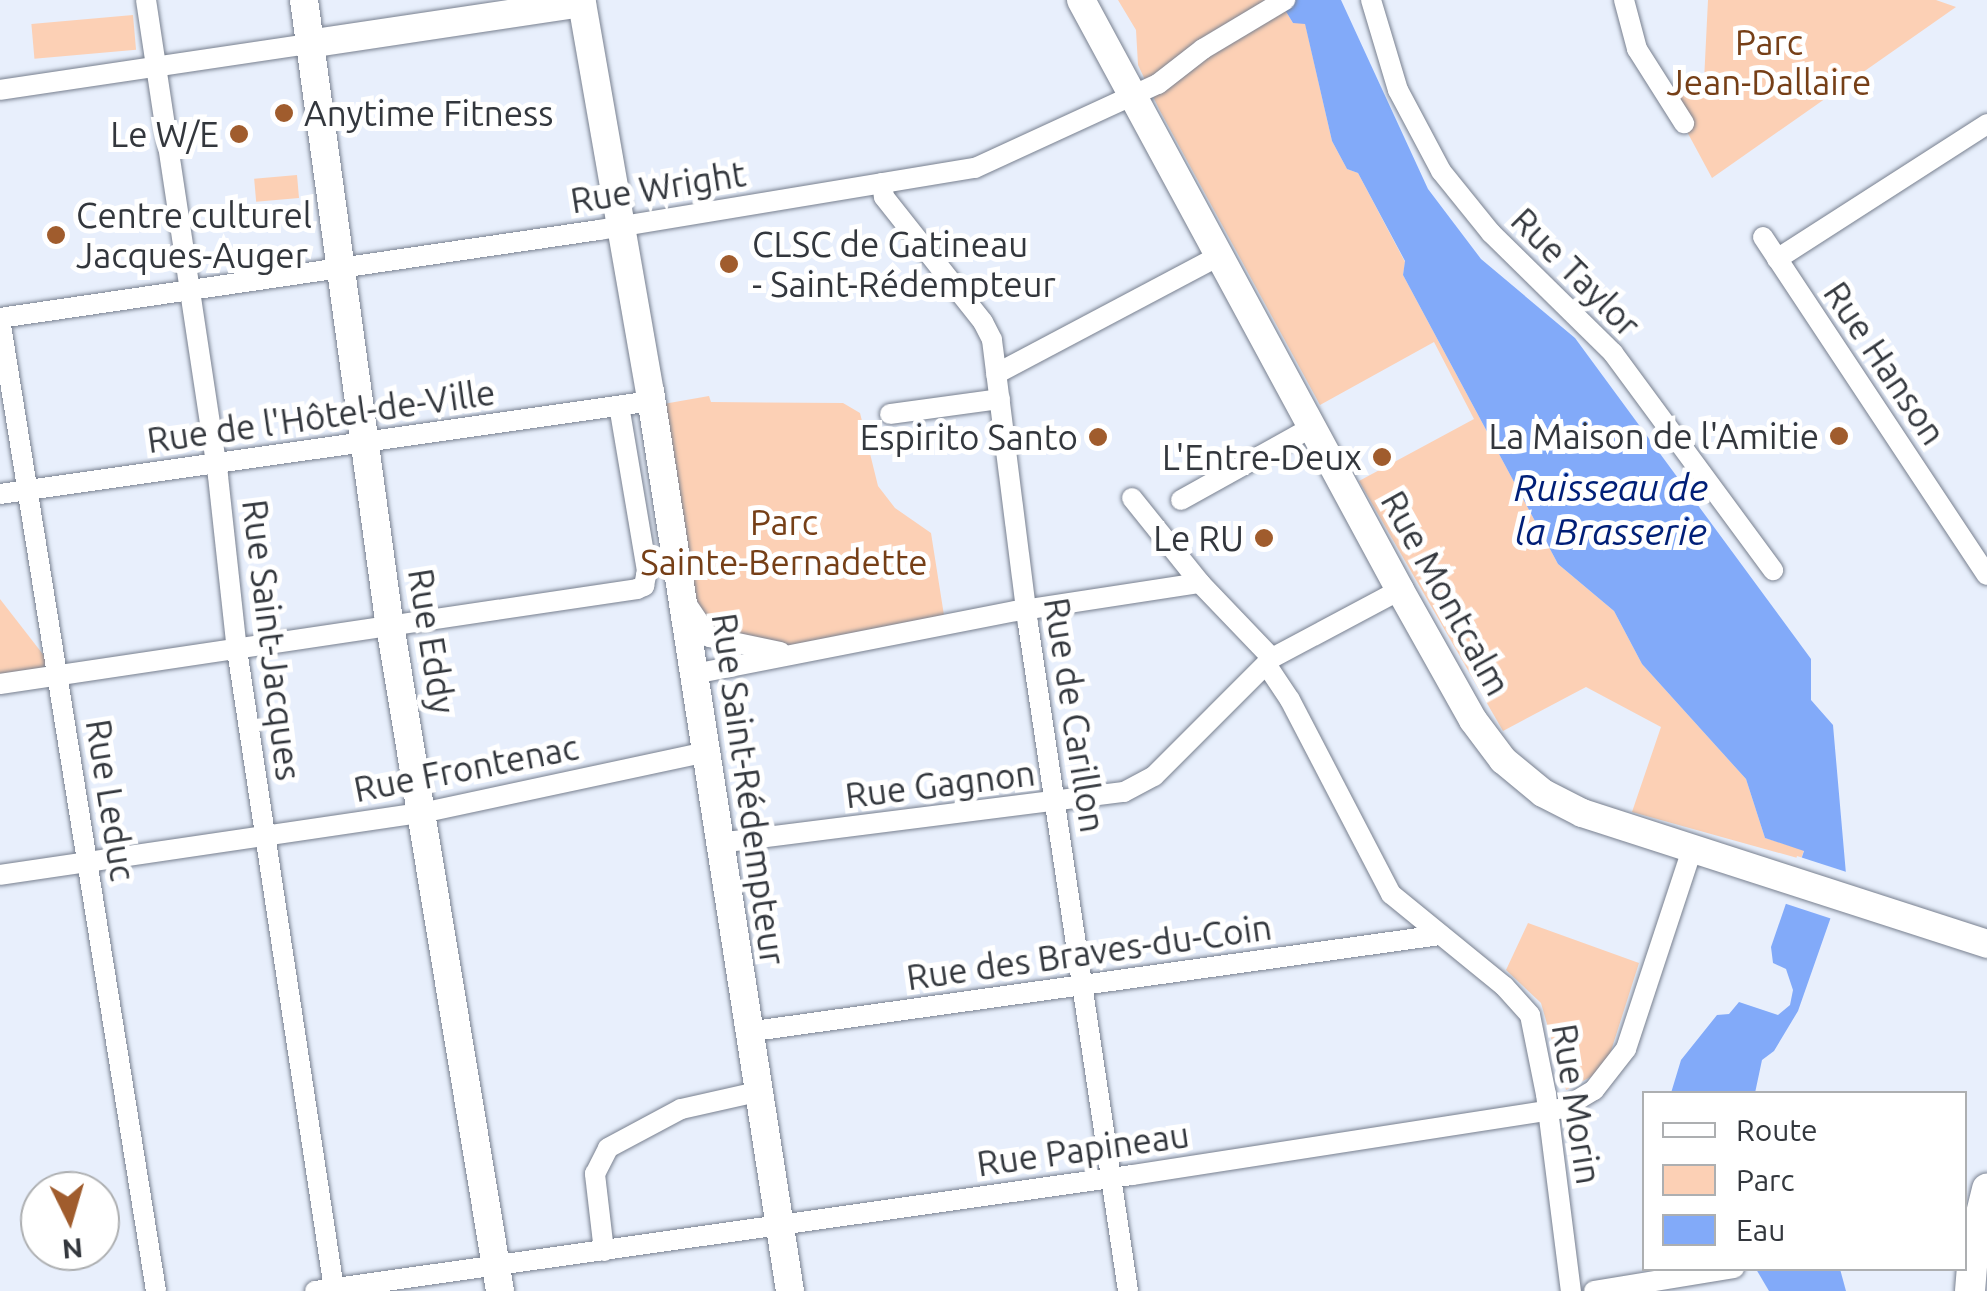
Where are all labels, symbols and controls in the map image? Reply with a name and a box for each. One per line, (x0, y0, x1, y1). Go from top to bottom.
park label: Parc Jean-Dallaire (1667, 21, 1871, 103)
place label: Anytime Fitness (304, 92, 553, 134)
marker: Anytime Fitness (273, 102, 295, 124)
place label: Le W/E (110, 113, 219, 155)
marker: Le W/E (228, 123, 250, 145)
street label: Rue Wright (567, 152, 749, 222)
place label: Centre culturel Jacques-Auger (76, 194, 312, 276)
street label: Rue Taylor (1503, 199, 1649, 345)
place label: CLSC de Gatineau - Saint-Rédempteur (752, 223, 1056, 305)
marker: Centre culturel Jacques-Auger (45, 224, 67, 246)
marker: CLSC de Gatineau - Saint-Rédempteur (716, 251, 742, 277)
street label: Rue Hanson (1815, 274, 1955, 452)
street label: Rue de l'Hôtel-de-Ville (144, 371, 498, 461)
place label: La Maison de l'Amitie (1488, 415, 1819, 457)
place label: Espirito Santo (860, 416, 1078, 458)
marker: La Maison de l'Amitie (1828, 425, 1850, 447)
marker: Espirito Santo (1087, 426, 1109, 448)
place label: L'Entre-Deux (1162, 436, 1362, 478)
marker: L'Entre-Deux (1371, 446, 1393, 468)
water label: Ruisseau de la Brasserie (1514, 465, 1708, 554)
street label: Rue Montcalm (1373, 483, 1519, 703)
street label: Rue Saint-Jacques (234, 497, 310, 783)
park label: Parc Sainte-Bernadette (640, 501, 928, 583)
place label: Le RU (1153, 517, 1244, 559)
marker: Le RU (1253, 527, 1275, 549)
street label: Rue Eddy (400, 565, 464, 717)
street label: Rue de Carillon (1036, 595, 1114, 835)
street label: Rue Saint-Rédempteur (704, 610, 794, 968)
street label: Rue Leduc (78, 716, 144, 884)
street label: Rue Frontenac (350, 726, 582, 810)
street label: Rue Gagnon (843, 752, 1037, 816)
street label: Rue des Braves-du-Coin (904, 906, 1274, 998)
street label: Rue Morin (1544, 1021, 1610, 1187)
legend (1642, 1091, 1967, 1271)
street label: Rue Papineau (974, 1113, 1192, 1185)
text: Route (1736, 1113, 1818, 1147)
text: Parc (1736, 1163, 1794, 1197)
north arrow (20, 1171, 120, 1271)
text: Eau (1736, 1213, 1785, 1247)
text: N (61, 1233, 84, 1266)

